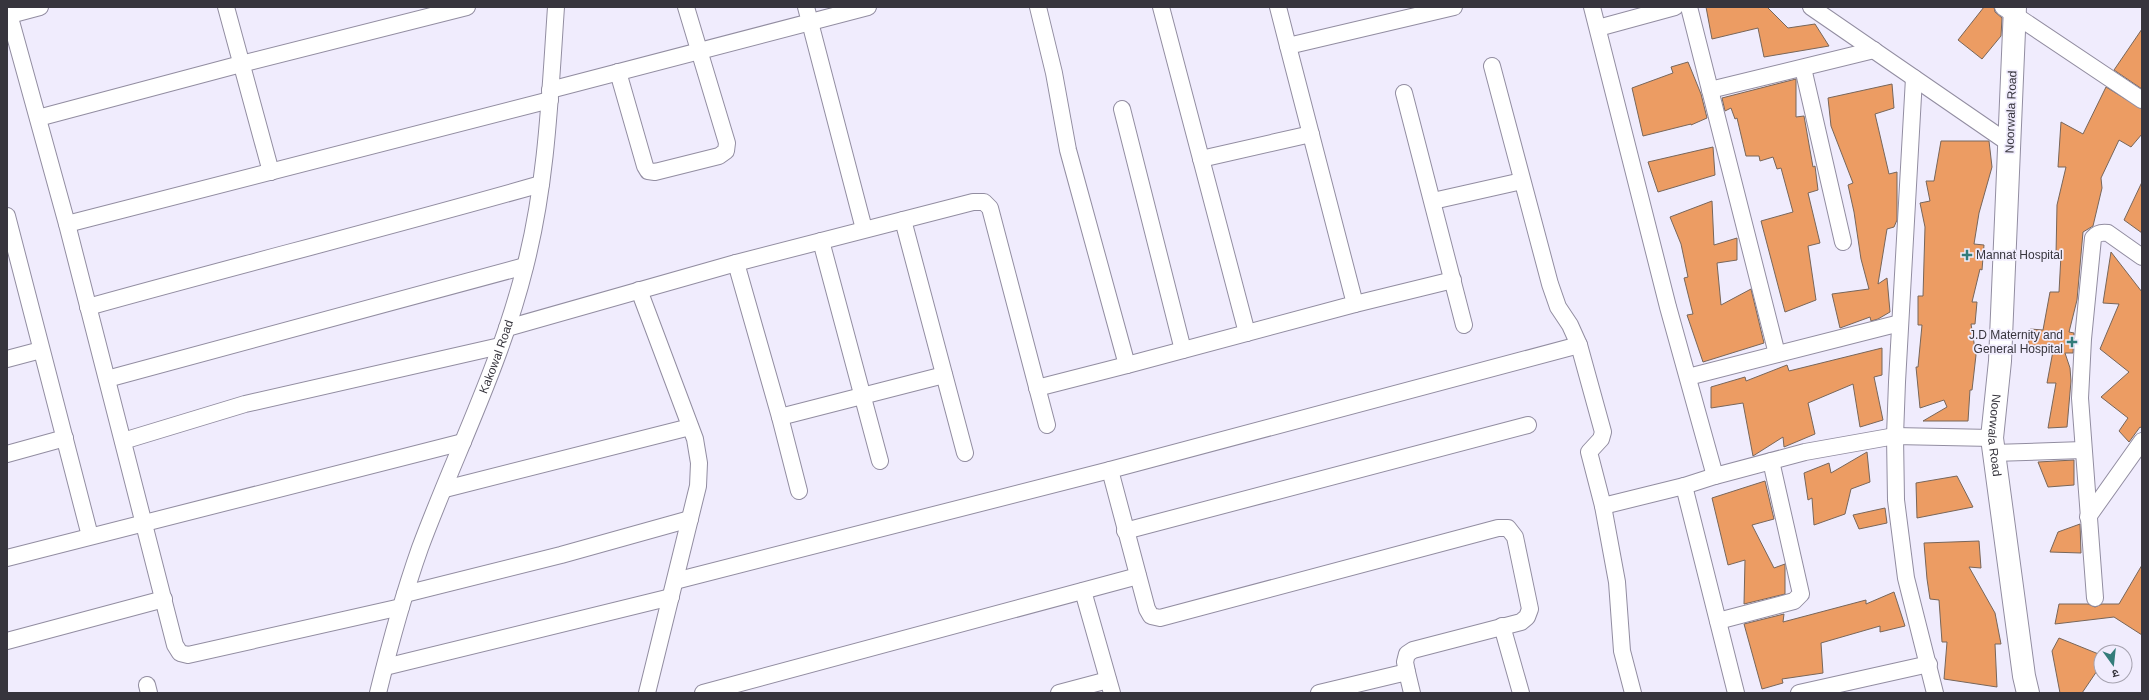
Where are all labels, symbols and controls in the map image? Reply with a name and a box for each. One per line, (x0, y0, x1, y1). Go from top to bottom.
street label: Noorwala Road (2003, 70, 2019, 154)
place label: Mannat Hospital (1976, 248, 2063, 262)
marker: Mannat Hospital (1961, 249, 1973, 261)
street label: Kakowal Road (476, 318, 516, 396)
place label: J.D Maternity and General Hospital (1969, 328, 2063, 356)
marker: J.D Maternity and General Hospital (2066, 336, 2078, 348)
street label: Noorwala Road (1985, 393, 2004, 477)
north arrow (2093, 644, 2133, 684)
text: उ (2110, 667, 2120, 680)

